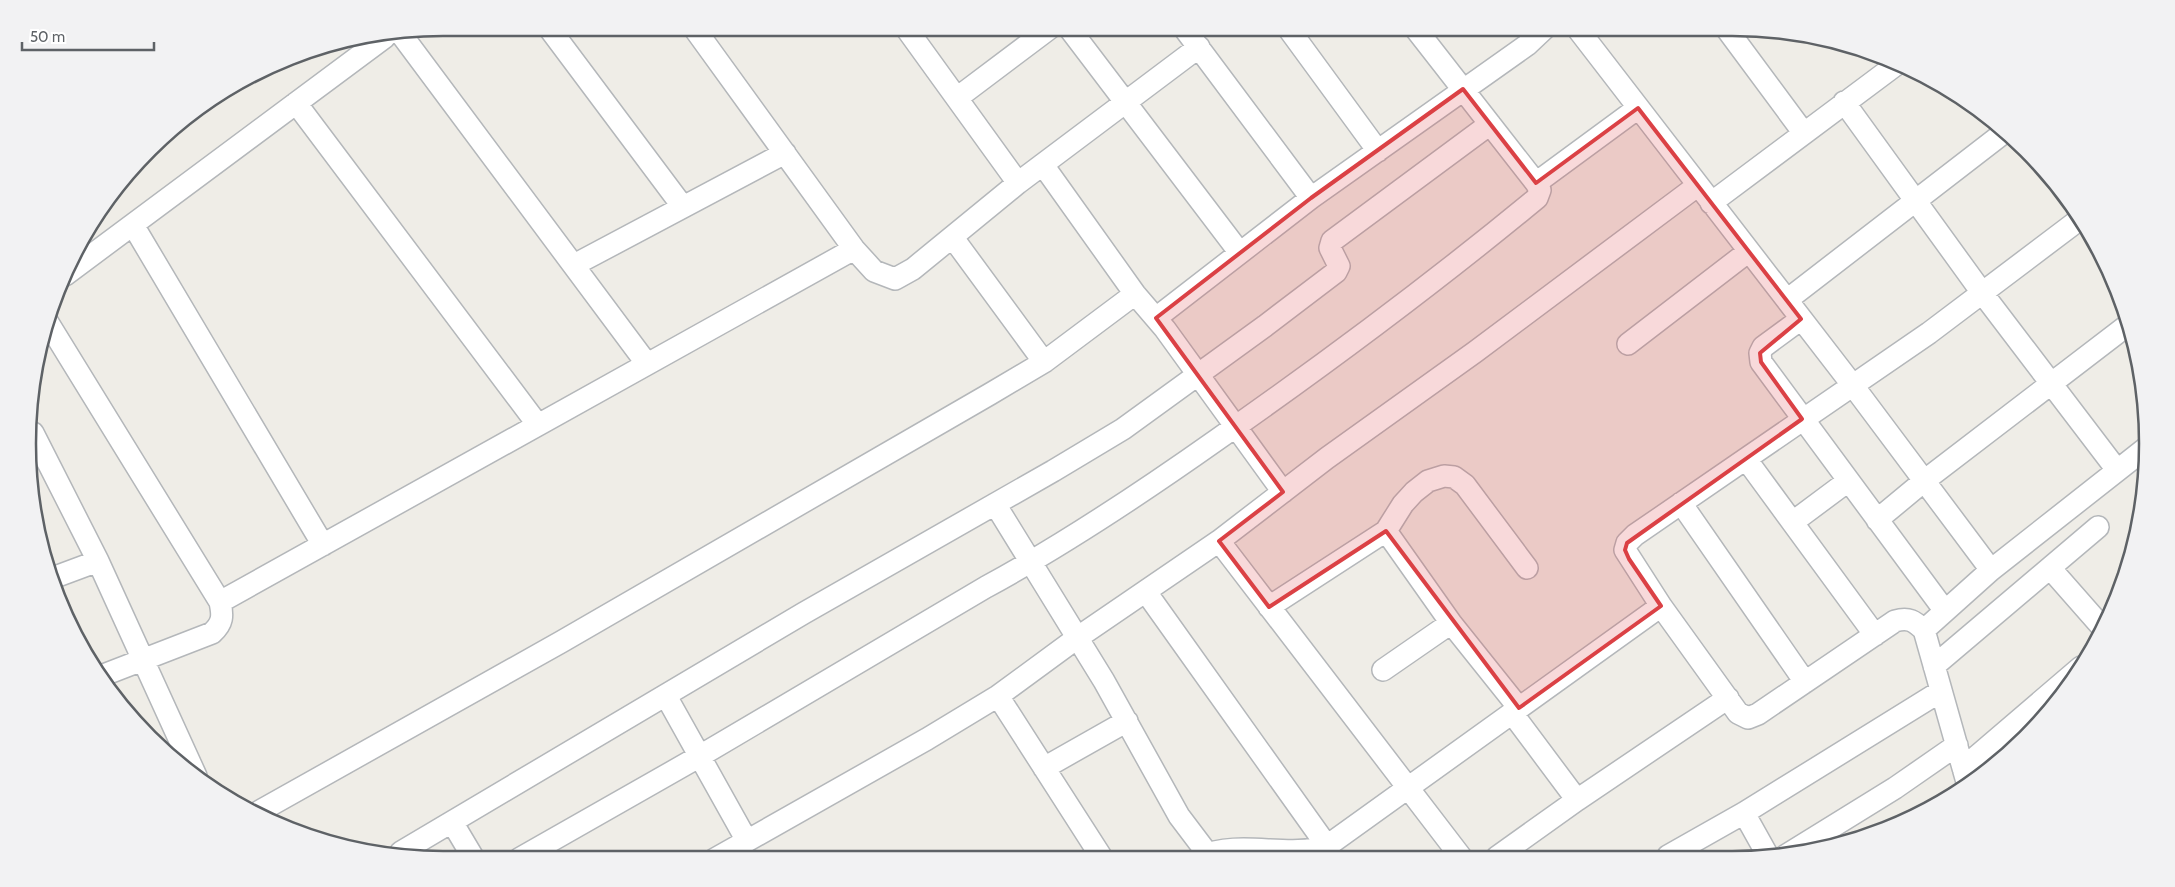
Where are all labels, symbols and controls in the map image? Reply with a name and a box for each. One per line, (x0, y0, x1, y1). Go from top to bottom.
scale bar (22, 20, 155, 52)
text: 50 m (30, 28, 65, 46)

